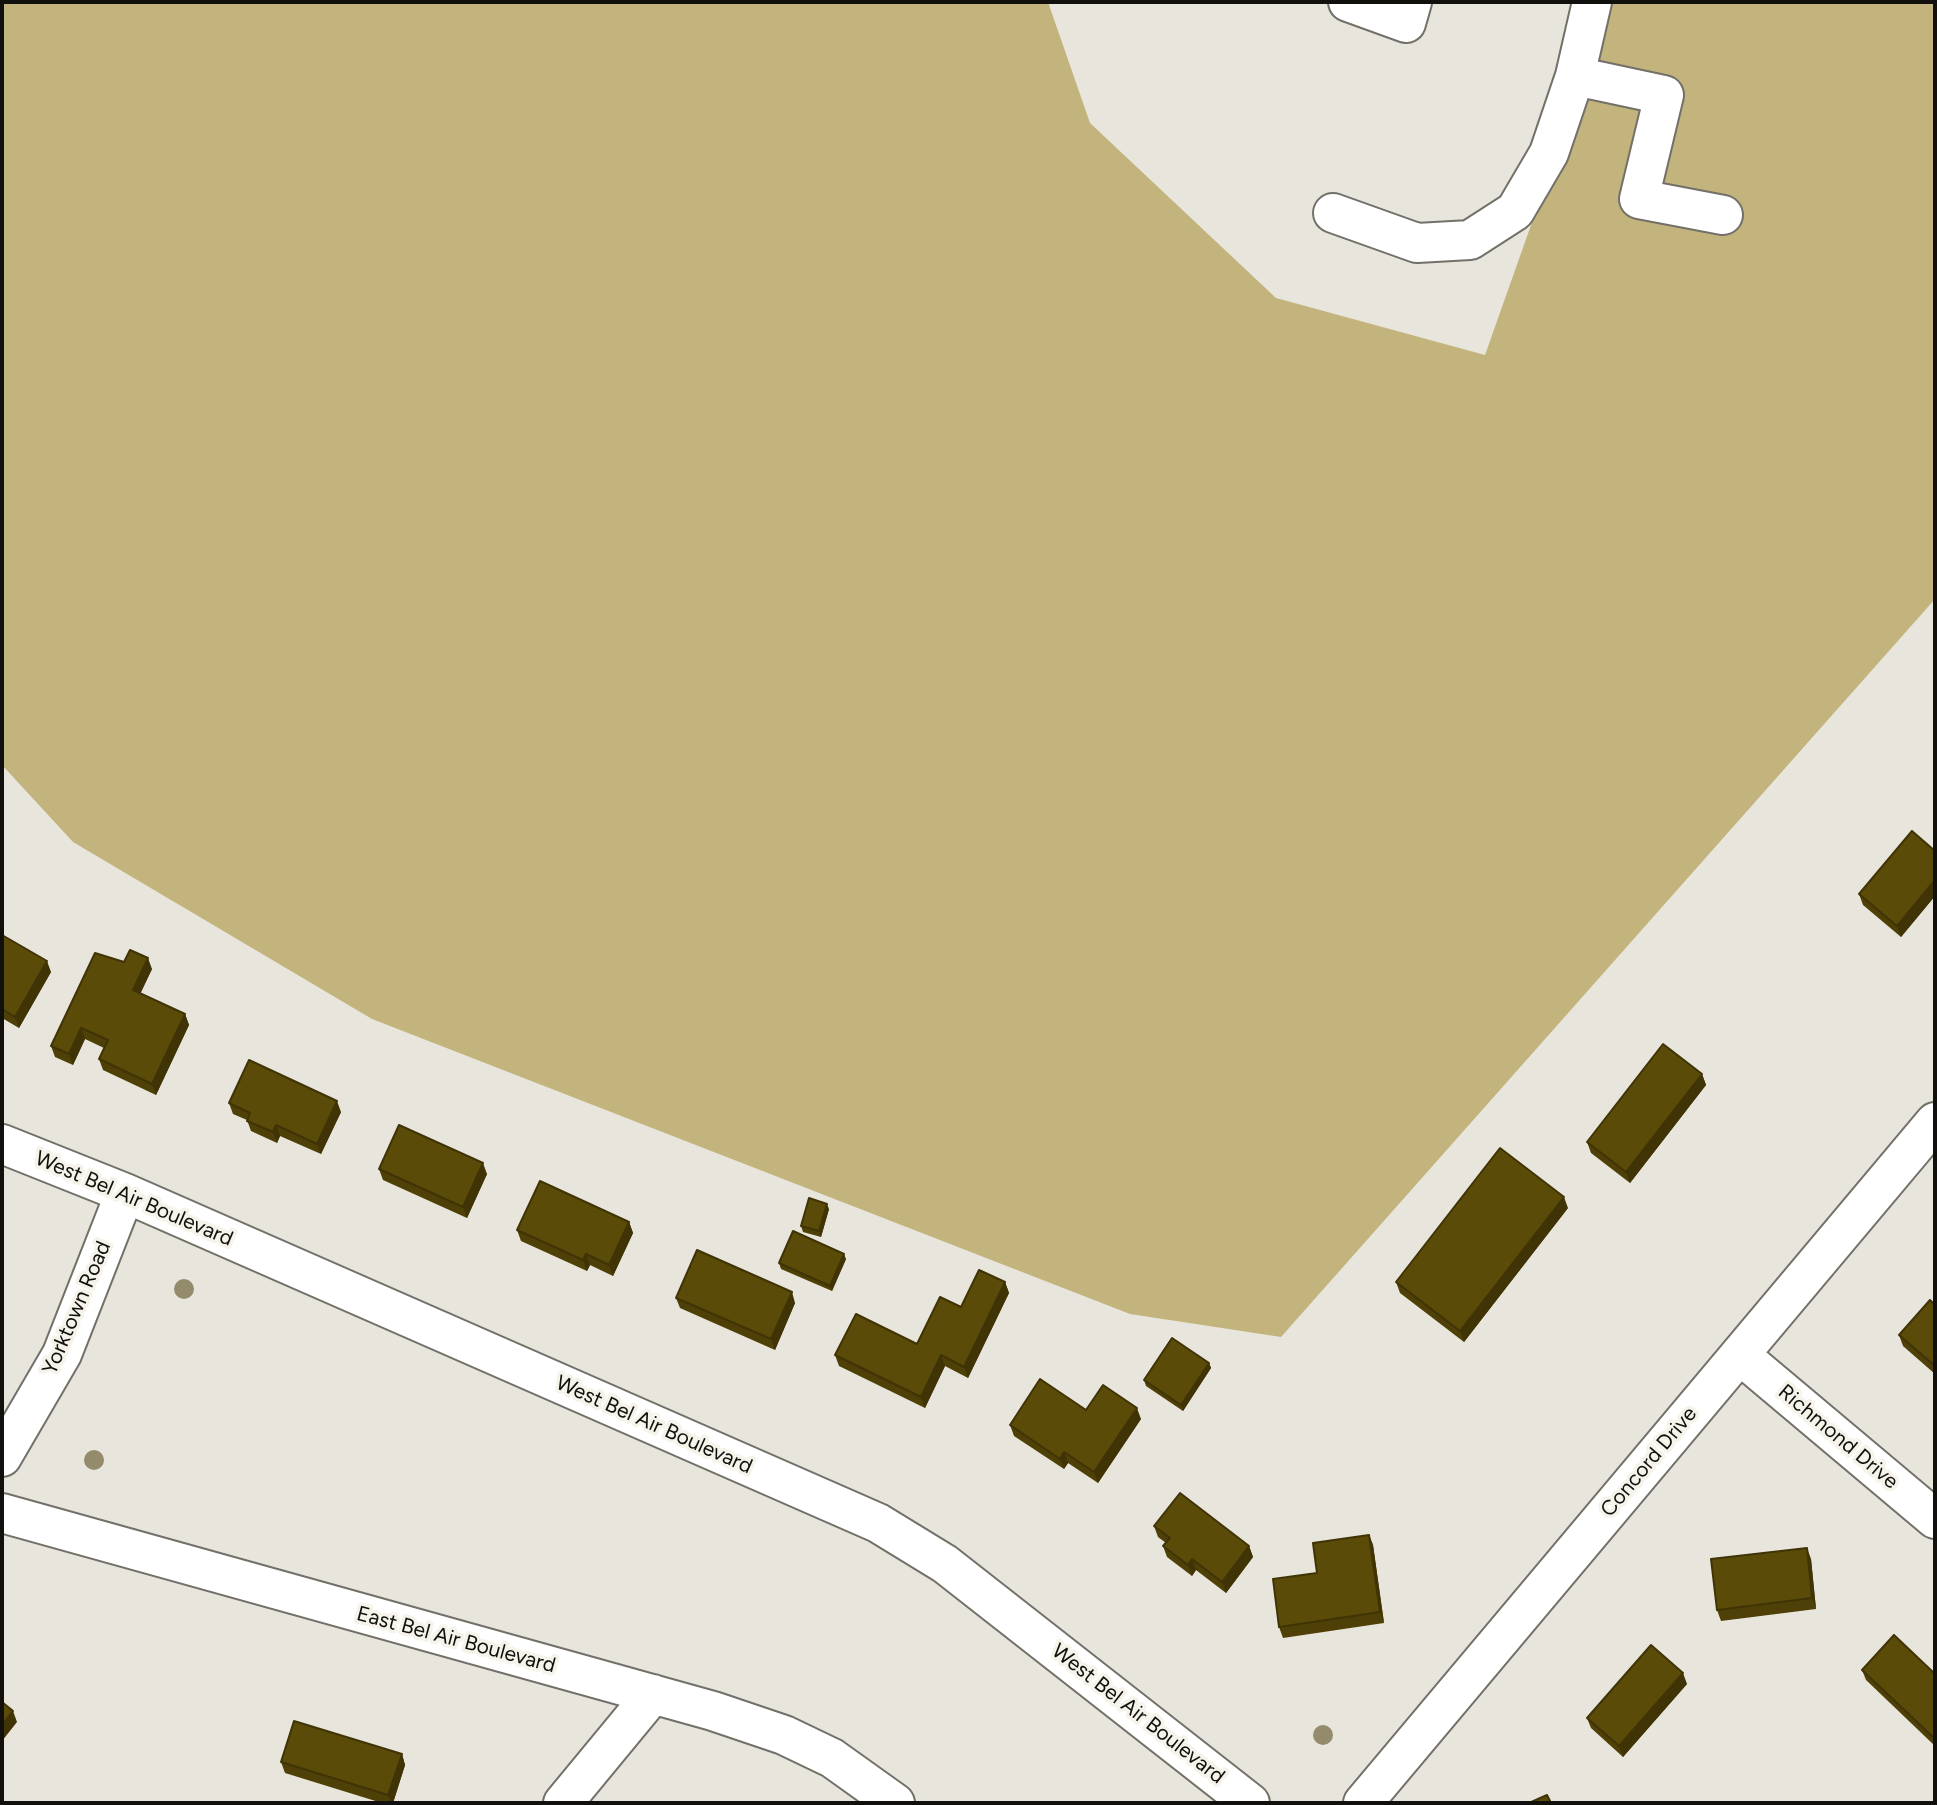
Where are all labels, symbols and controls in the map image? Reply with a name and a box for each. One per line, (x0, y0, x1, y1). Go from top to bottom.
street label: West Bel Air Boulevard (31, 1146, 237, 1252)
street label: Yorktown Road (38, 1238, 116, 1378)
street label: West Bel Air Boulevard (552, 1370, 756, 1480)
street label: Richmond Drive (1773, 1379, 1903, 1495)
street label: Concord Drive (1596, 1402, 1702, 1522)
street label: East Bel Air Boulevard (354, 1601, 558, 1679)
street label: West Bel Air Boulevard (1047, 1639, 1229, 1789)

